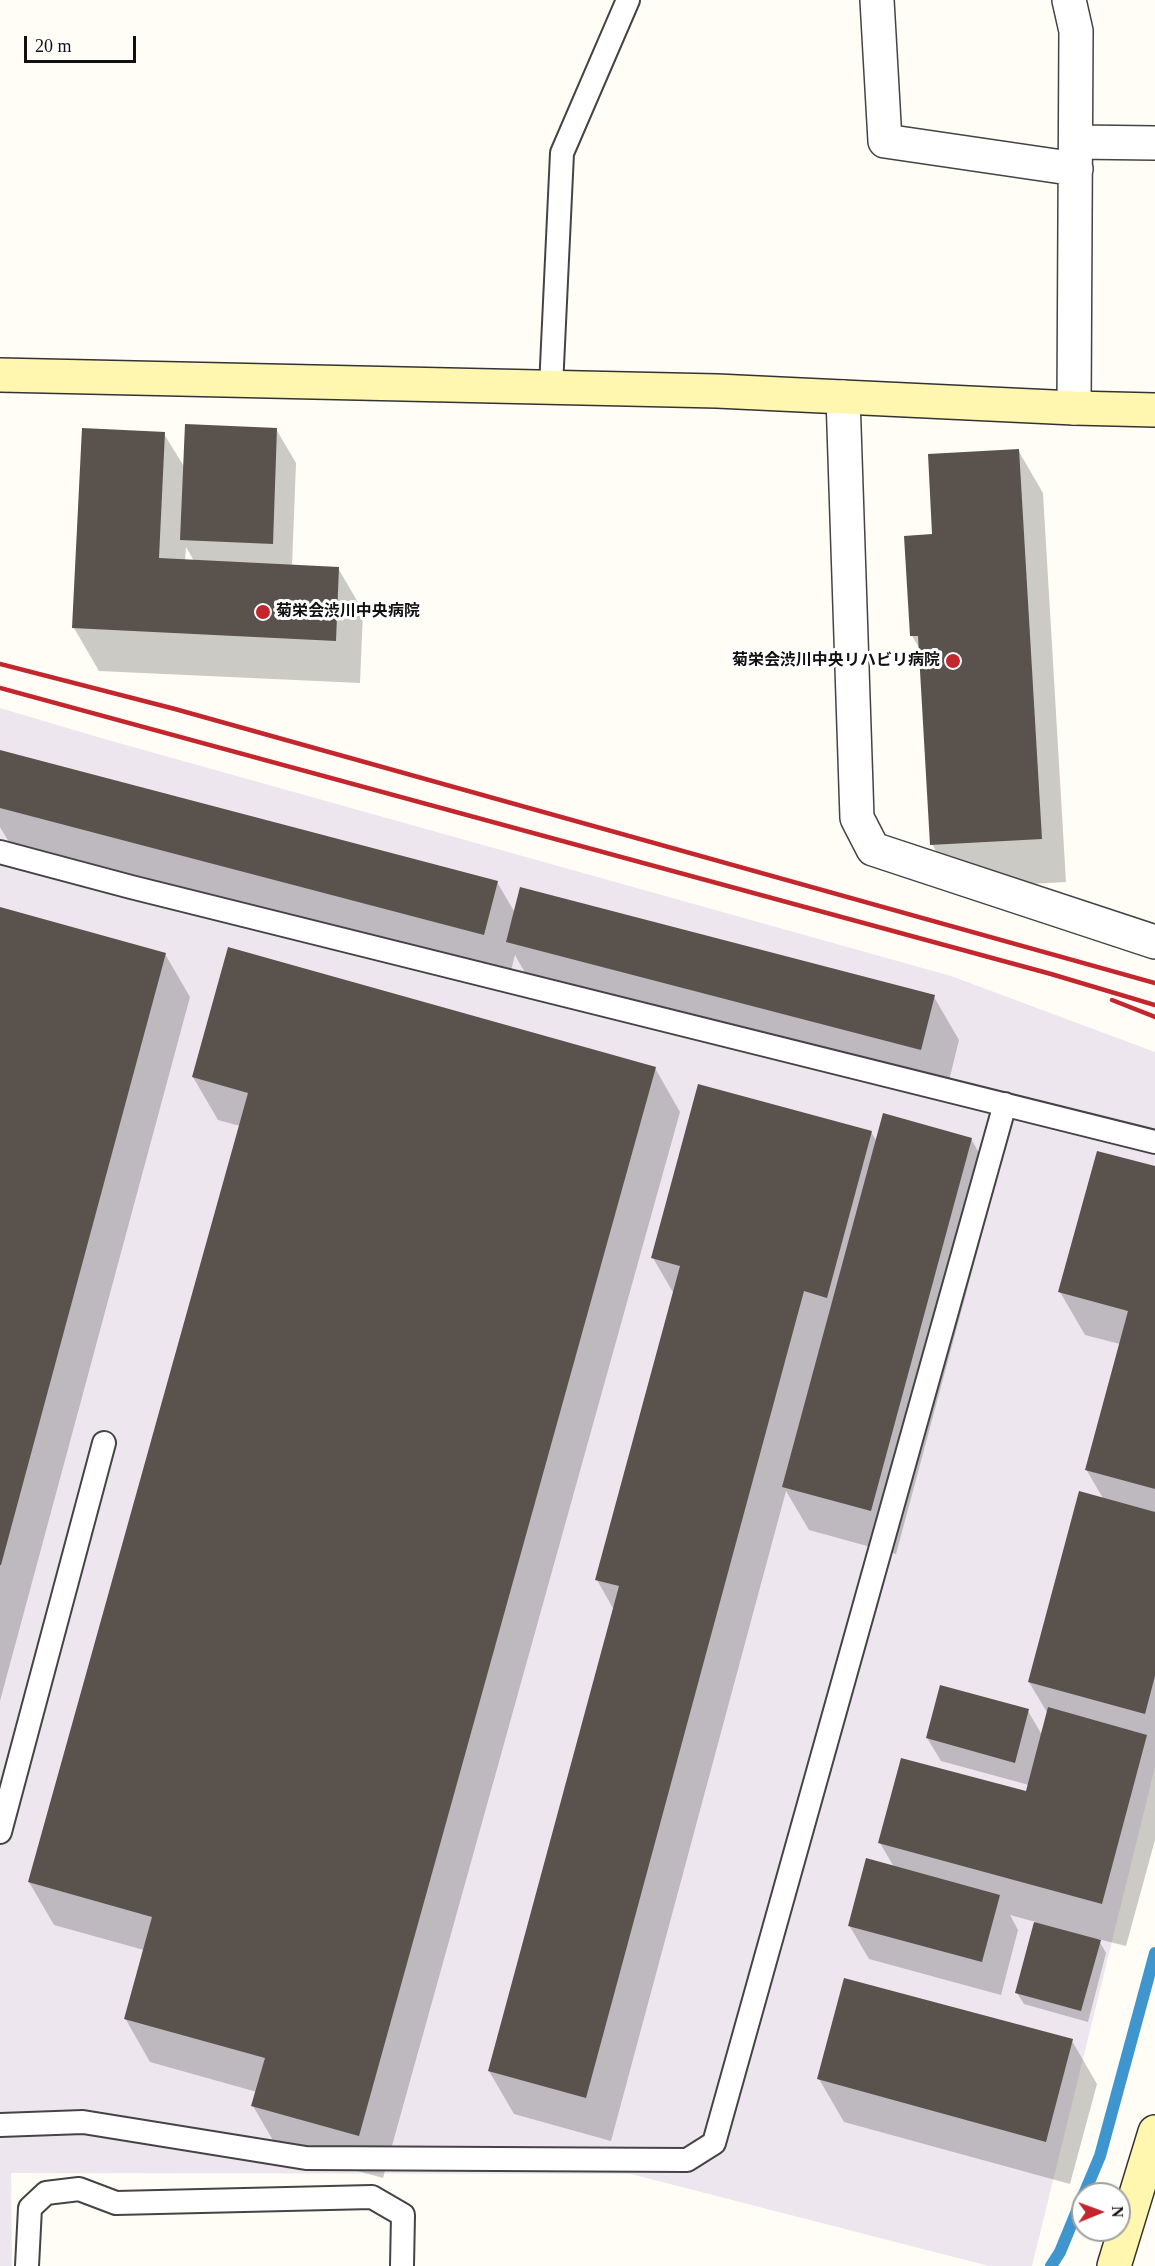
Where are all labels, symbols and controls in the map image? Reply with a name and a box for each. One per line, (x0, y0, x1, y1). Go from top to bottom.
scale bar (27, 24, 140, 62)
text: 20 m (35, 36, 72, 56)
place label: 菊栄会渋川中央病院 (276, 602, 420, 622)
marker: 菊栄会渋川中央病院 (254, 603, 272, 621)
place label: 菊栄会渋川中央リハビリ病院 (732, 651, 940, 671)
marker: 菊栄会渋川中央リハビリ病院 (944, 652, 962, 670)
north arrow (1071, 2182, 1131, 2242)
text: N (1109, 2206, 1126, 2218)

